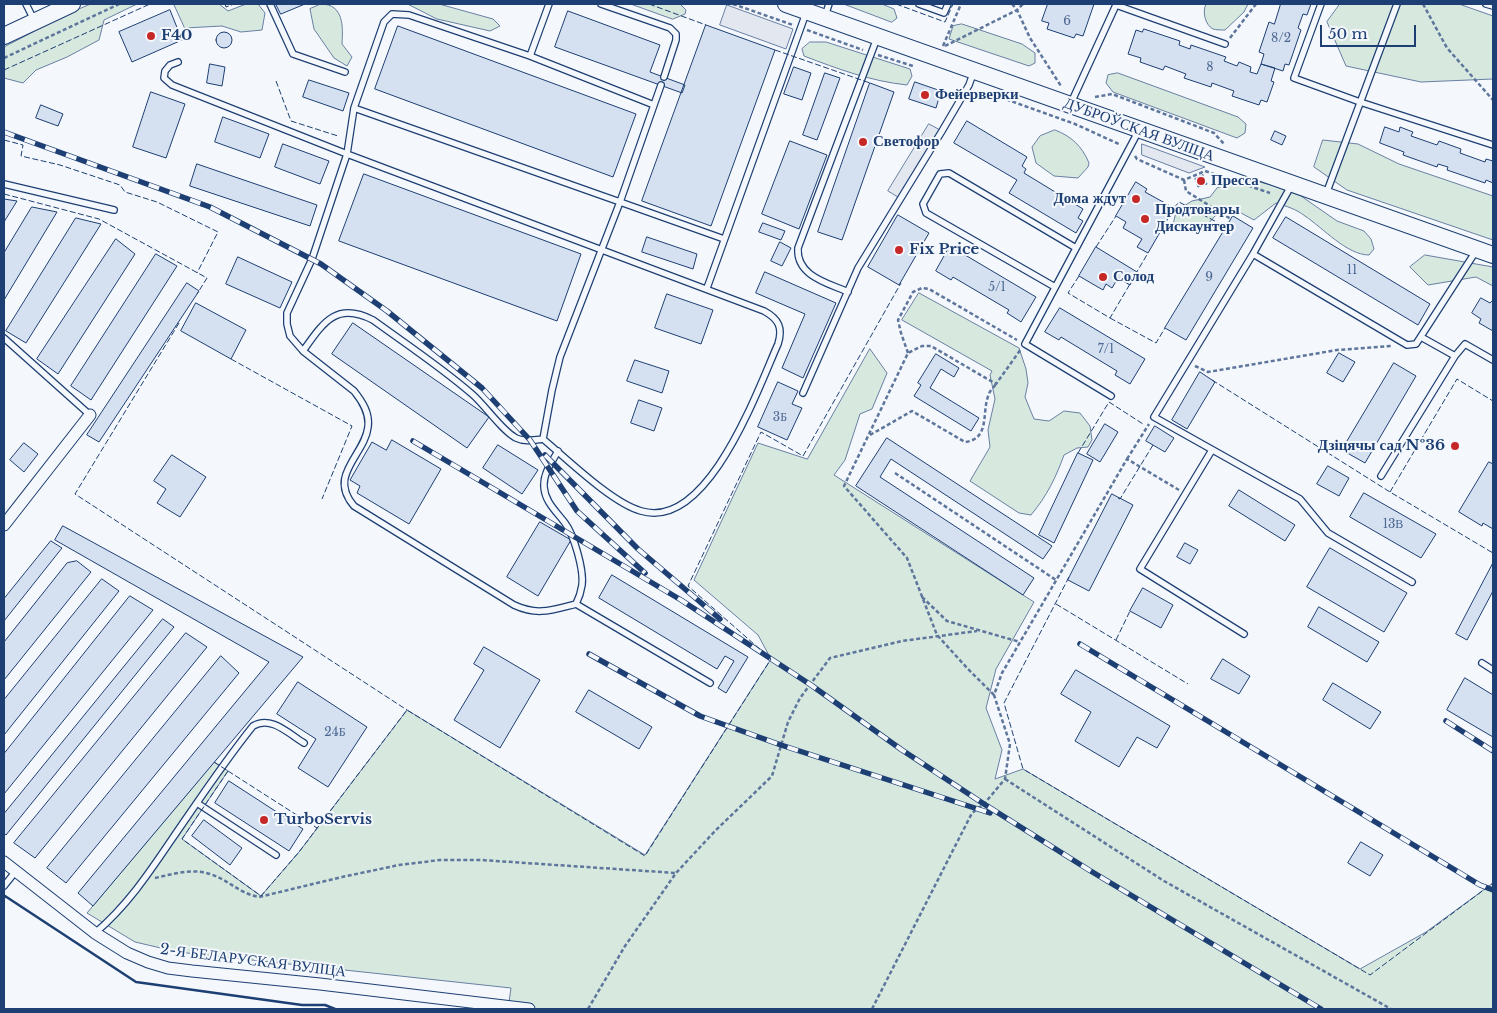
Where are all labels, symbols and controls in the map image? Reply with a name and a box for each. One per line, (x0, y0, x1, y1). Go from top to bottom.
house number: 6 (1063, 15, 1071, 29)
scale bar (1322, 15, 1418, 47)
text: 50 m (1328, 24, 1368, 43)
place label: F40 (161, 27, 192, 45)
marker: F40 (145, 30, 157, 42)
house number: 8/2 (1271, 32, 1291, 46)
house number: 8 (1206, 61, 1214, 75)
place label: Фейерверки (935, 86, 1019, 104)
marker: Фейерверки (919, 89, 931, 101)
street label: ДУБРОЎСКАЯ ВУЛІЦА (1061, 94, 1217, 166)
place label: Светофор (873, 133, 939, 151)
marker: Светофор (857, 136, 869, 148)
place label: Пресса (1211, 172, 1259, 190)
marker: Пресса (1195, 175, 1207, 187)
place label: Дома ждут (1054, 190, 1126, 208)
marker: Дома ждут (1130, 193, 1142, 205)
place label: Продтовары Дискаунтер (1155, 201, 1240, 236)
marker: Продтовары Дискаунтер (1139, 213, 1151, 225)
place label: Fix Price (909, 241, 979, 259)
marker: Fix Price (893, 244, 905, 256)
house number: 11 (1347, 264, 1357, 278)
place label: Солод (1113, 268, 1154, 286)
marker: Солод (1097, 271, 1109, 283)
house number: 9 (1205, 271, 1213, 285)
house number: 5/1 (988, 281, 1006, 295)
house number: 7/1 (1098, 343, 1114, 357)
house number: 3Б (773, 411, 787, 425)
place label: Дзіцячы сад №36 (1318, 437, 1445, 455)
marker: Дзіцячы сад №36 (1449, 440, 1461, 452)
house number: 13В (1383, 518, 1403, 532)
house number: 24Б (324, 726, 346, 740)
place label: TurboServis (274, 811, 372, 829)
marker: TurboServis (258, 814, 270, 826)
street label: 2-Я БЕЛАРУСКАЯ ВУЛІЦА (159, 941, 347, 981)

